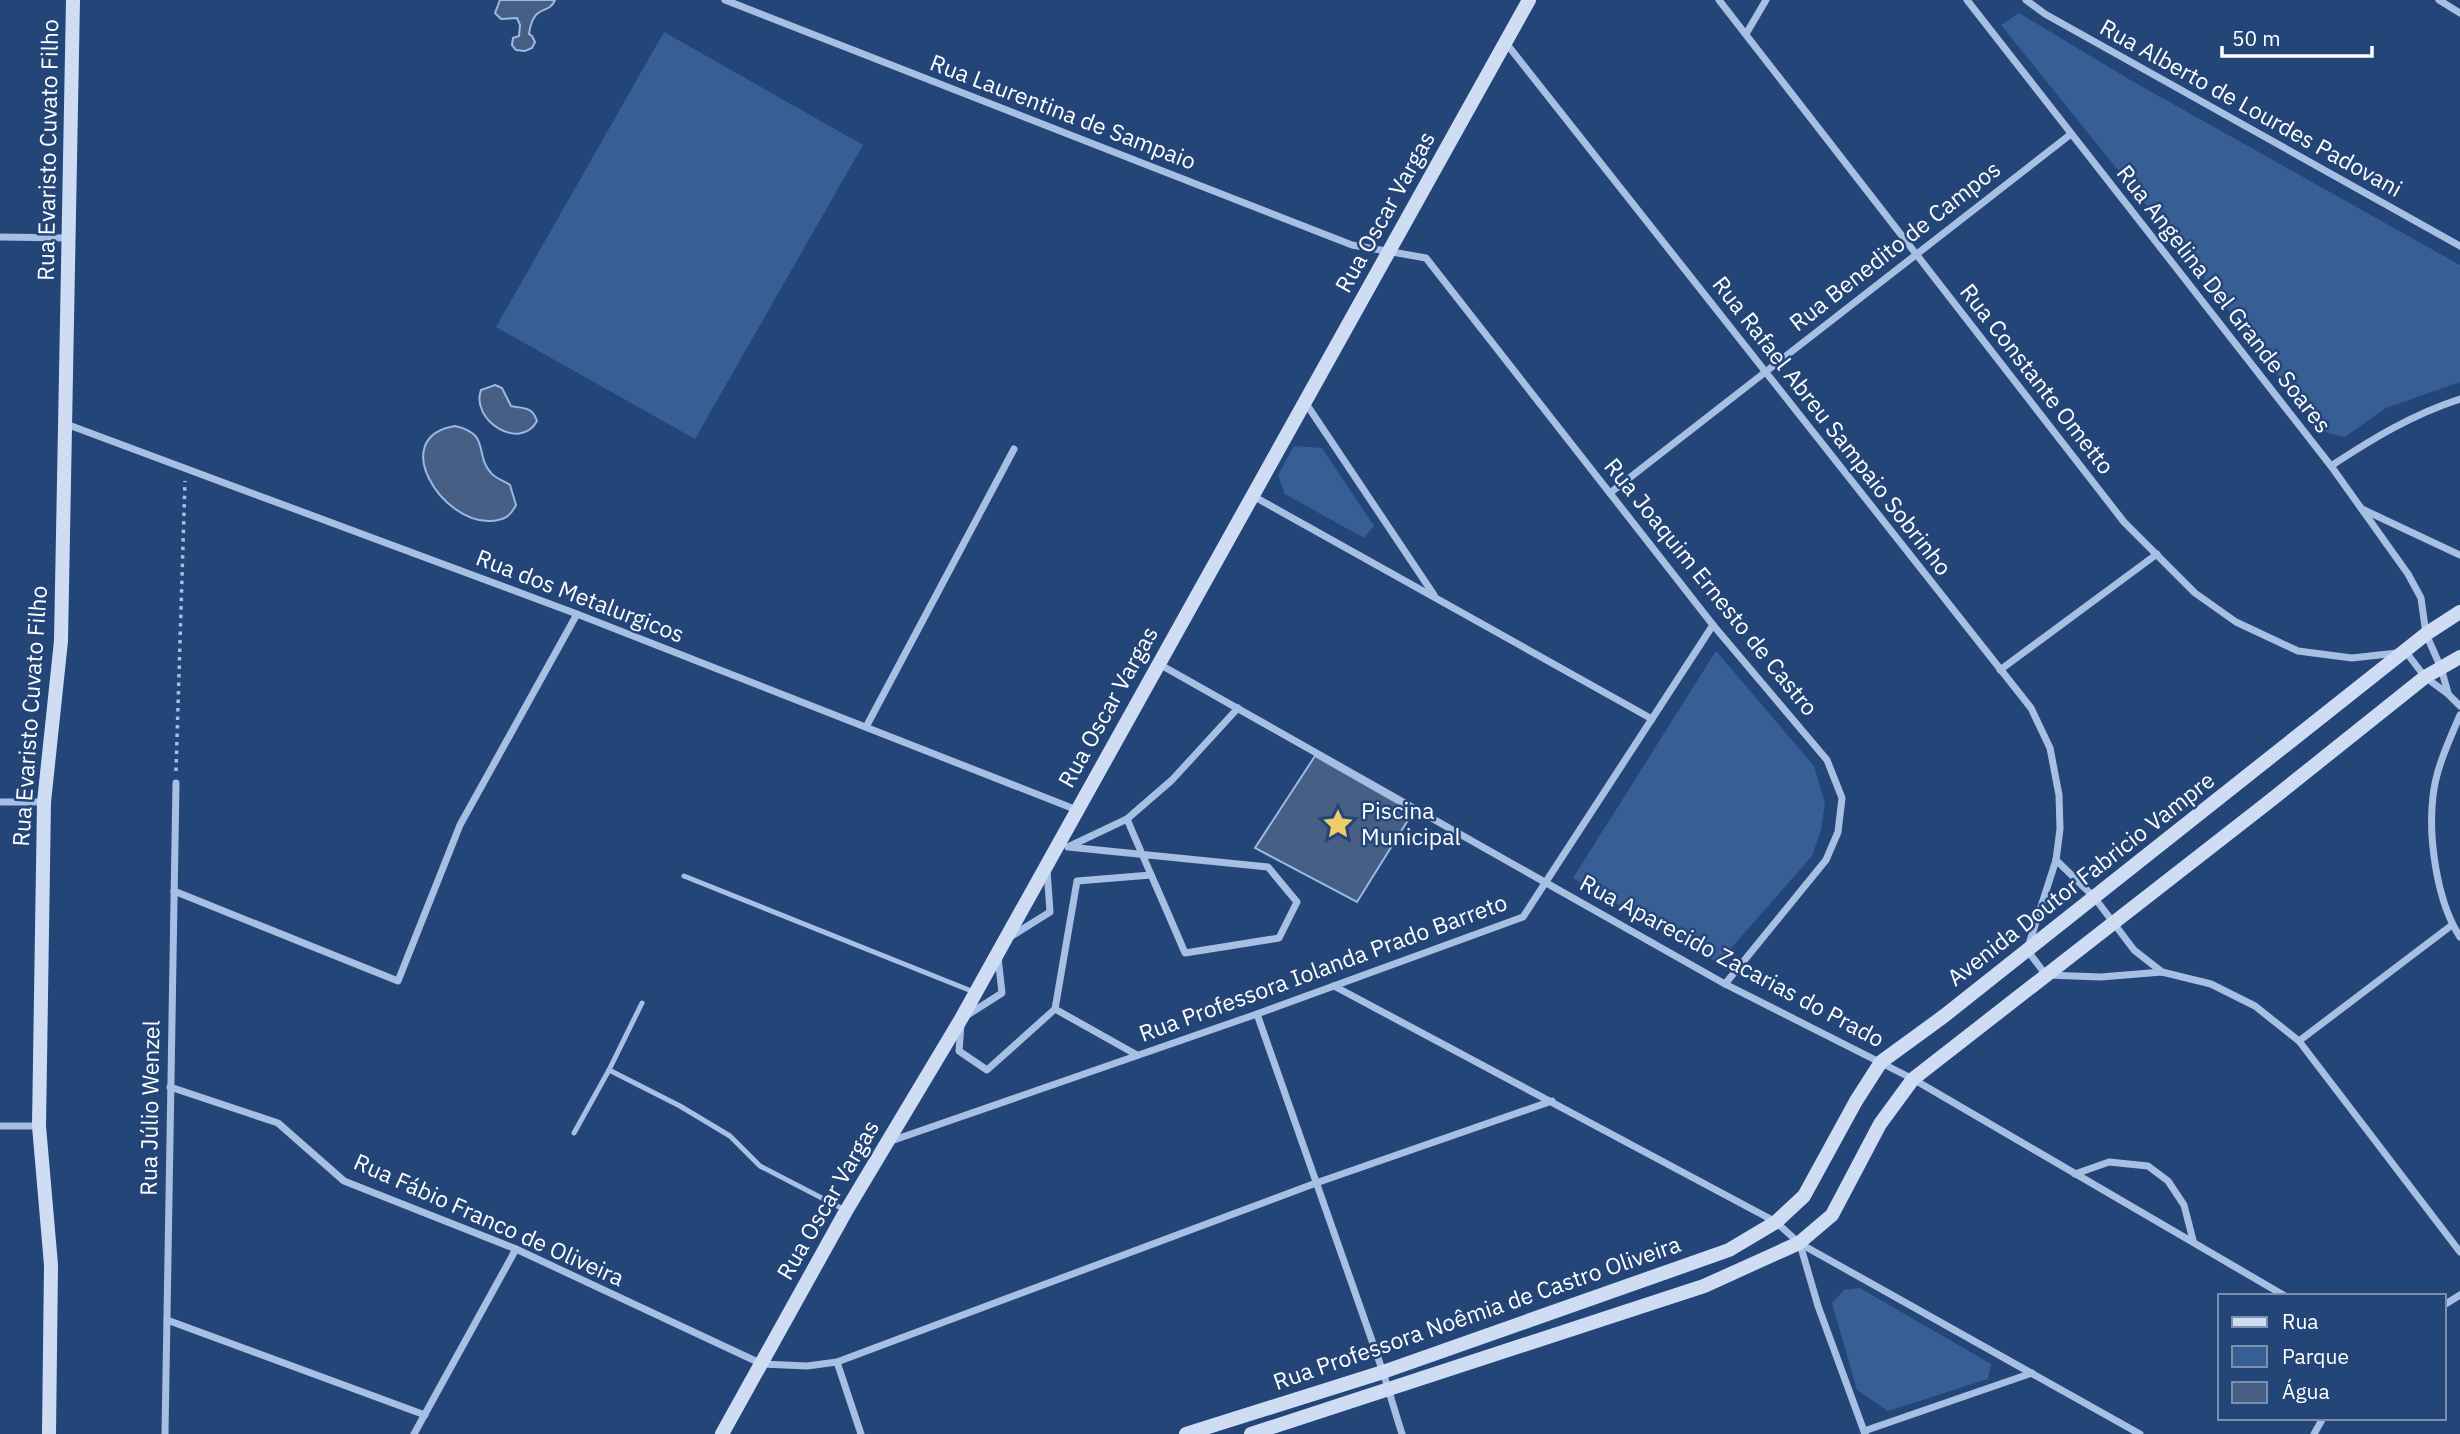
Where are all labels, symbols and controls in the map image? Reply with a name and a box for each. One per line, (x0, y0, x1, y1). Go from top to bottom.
street label: Rua Alberto de Lourdes Padovani (2095, 11, 2408, 203)
scale bar (2222, 14, 2372, 58)
street label: Rua Evaristo Cuvato Filho (30, 19, 64, 281)
text: 50 m (2232, 24, 2281, 52)
street label: Rua Laurentina de Sampaio (926, 46, 1201, 176)
street label: Rua Oscar Vargas (1327, 126, 1441, 297)
street label: Rua Benedito de Campos (1783, 153, 2006, 337)
street label: Rua Angelina Del Grande Soares (2111, 158, 2339, 439)
street label: Rua Rafael Abreu Sampaio Sobrinho (1706, 270, 1959, 581)
street label: Rua Constante Ometto (1954, 277, 2122, 480)
street label: Rua Joaquim Ernesto de Castro (1598, 451, 1825, 721)
street label: Rua dos Metalurgicos (472, 542, 689, 649)
street label: Rua Evaristo Cuvato Filho (5, 584, 53, 847)
street label: Rua Oscar Vargas (1050, 621, 1164, 792)
street label: Avenida Doutor Fabricio Vampre (1941, 764, 2220, 992)
place label: Piscina Municipal (1361, 795, 1461, 851)
place icon: Piscina Municipal (1321, 807, 1355, 841)
street label: Rua Aparecido Zacarias do Prado (1575, 867, 1890, 1053)
street label: Rua Professora Iolanda Prado Barreto (1134, 886, 1511, 1048)
street label: Rua Júlio Wenzel (132, 1020, 166, 1196)
street label: Rua Oscar Vargas (769, 1114, 885, 1285)
street label: Rua Fábio Franco de Oliveira (350, 1146, 629, 1292)
street label: Rua Professora Noêmia de Castro Oliveira (1269, 1228, 1684, 1396)
legend (2218, 1294, 2446, 1420)
text: Rua (2282, 1307, 2319, 1335)
text: Parque (2282, 1342, 2349, 1370)
text: Água (2282, 1377, 2330, 1405)

